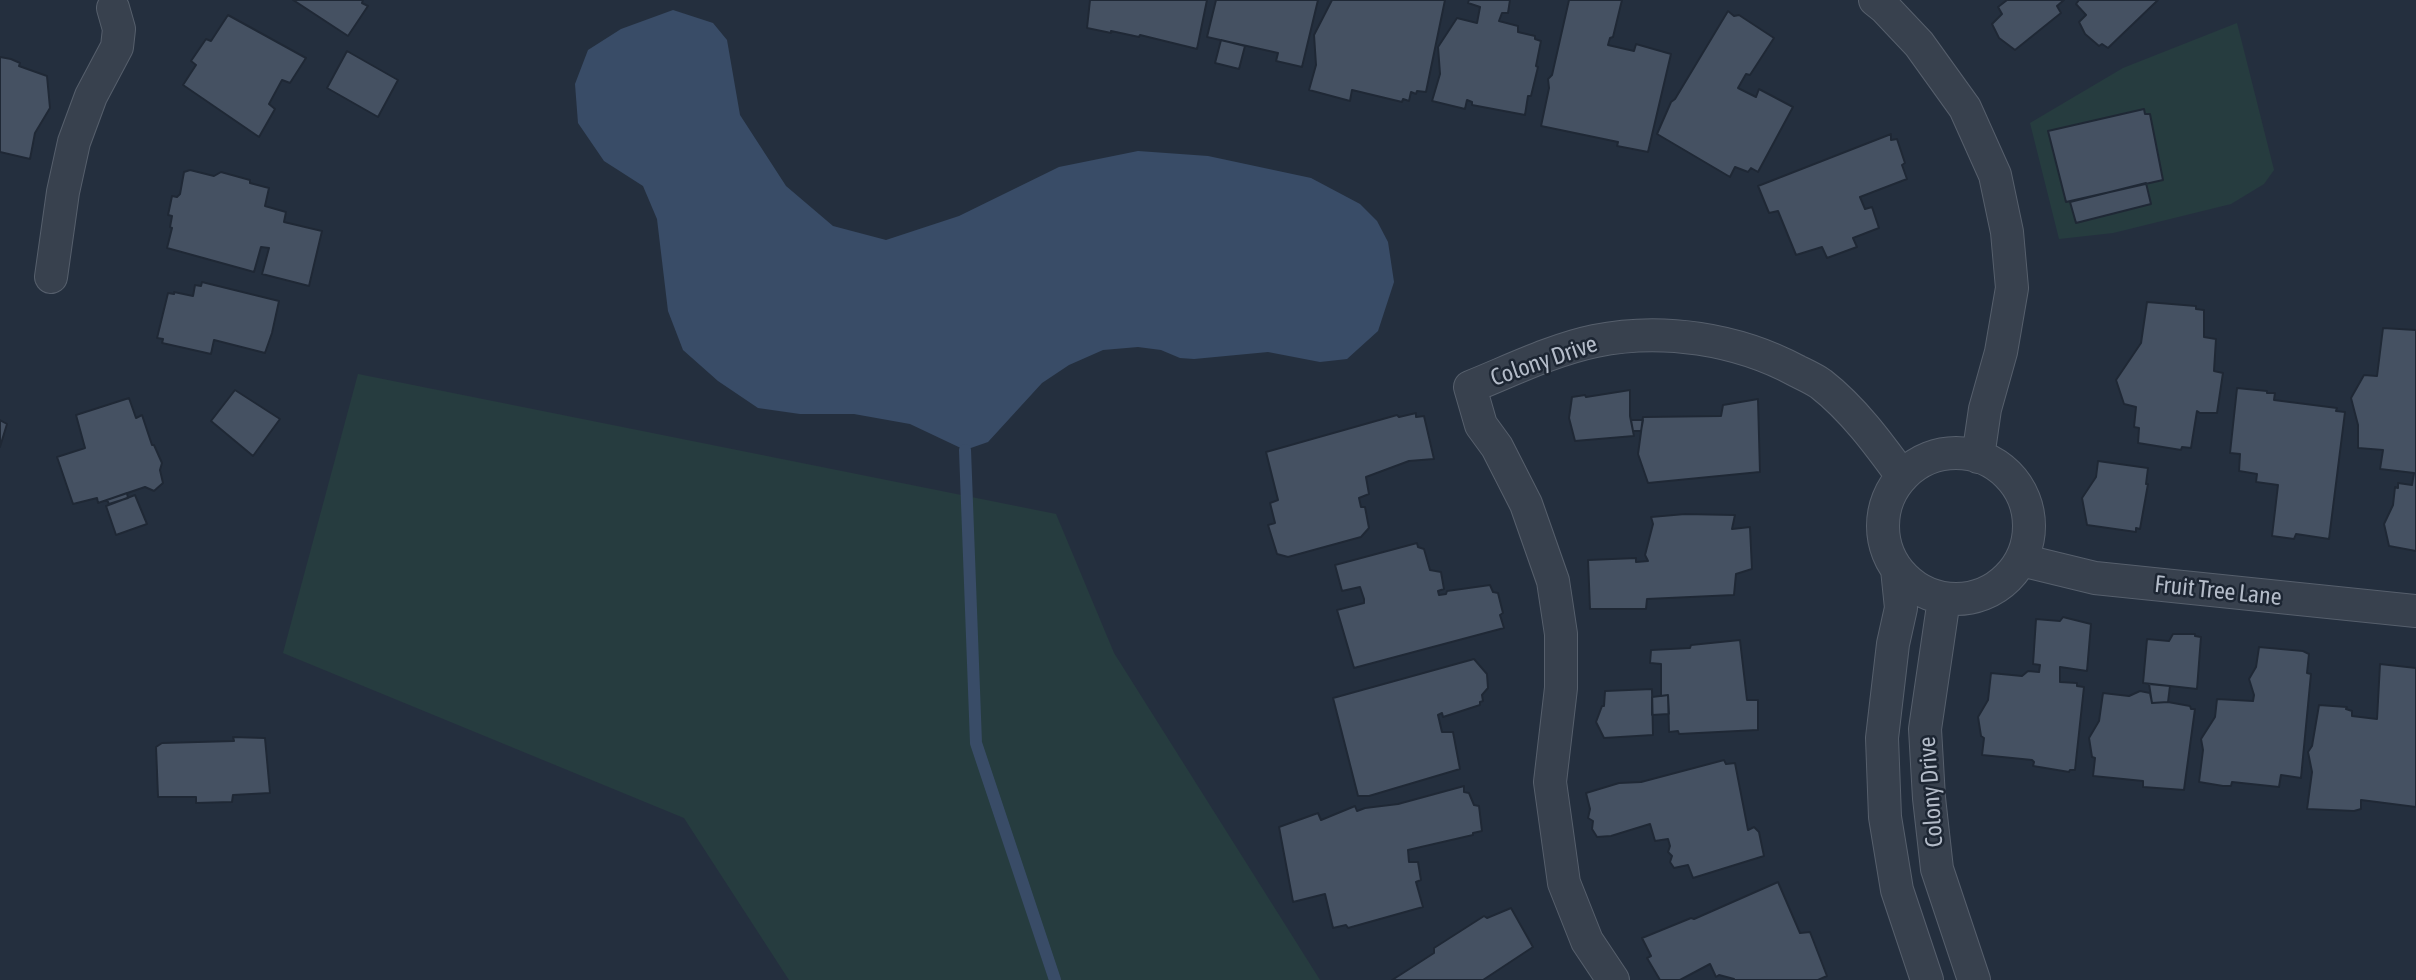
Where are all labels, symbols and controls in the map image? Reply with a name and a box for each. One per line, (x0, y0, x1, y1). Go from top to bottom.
street label: Colony Drive (1487, 329, 1601, 393)
street label: Fruit Tree Lane (2153, 570, 2283, 612)
street label: Colony Drive (1913, 736, 1949, 848)

